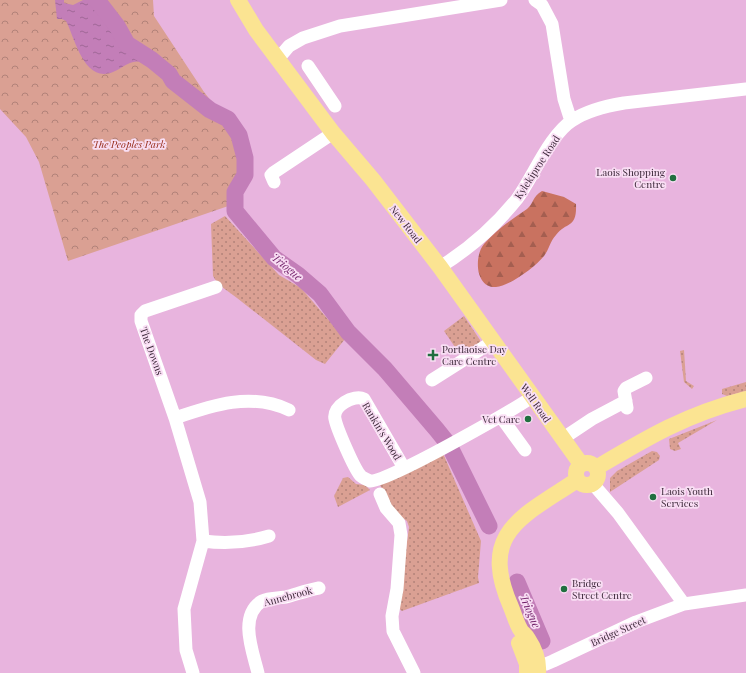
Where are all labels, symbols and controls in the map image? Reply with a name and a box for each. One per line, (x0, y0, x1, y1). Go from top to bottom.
street label: Kylekiproe Road (511, 132, 563, 202)
park label: The Peoples Park (93, 137, 165, 151)
place label: Laois Shopping Centre (596, 165, 666, 191)
marker: Laois Shopping Centre (668, 173, 678, 183)
street label: New Road (387, 202, 425, 246)
water label: Triogue (269, 249, 306, 284)
street label: The Downs (137, 325, 167, 377)
place label: Portlaoise Day Care Centre (442, 342, 507, 368)
marker: Portlaoise Day Care Centre (427, 349, 439, 361)
street label: Well Road (517, 380, 555, 425)
street label: Rankin's Wood (359, 399, 405, 463)
place label: Vet Care (481, 412, 520, 426)
marker: Vet Care (523, 414, 533, 424)
place label: Laois Youth Services (661, 484, 713, 510)
marker: Laois Youth Services (648, 492, 658, 502)
place label: Bridge Street Centre (572, 576, 632, 602)
street label: Annebrook (261, 583, 314, 609)
marker: Bridge Street Centre (559, 584, 569, 594)
water label: Triogue (517, 592, 544, 630)
street label: Bridge Street (588, 612, 648, 649)

